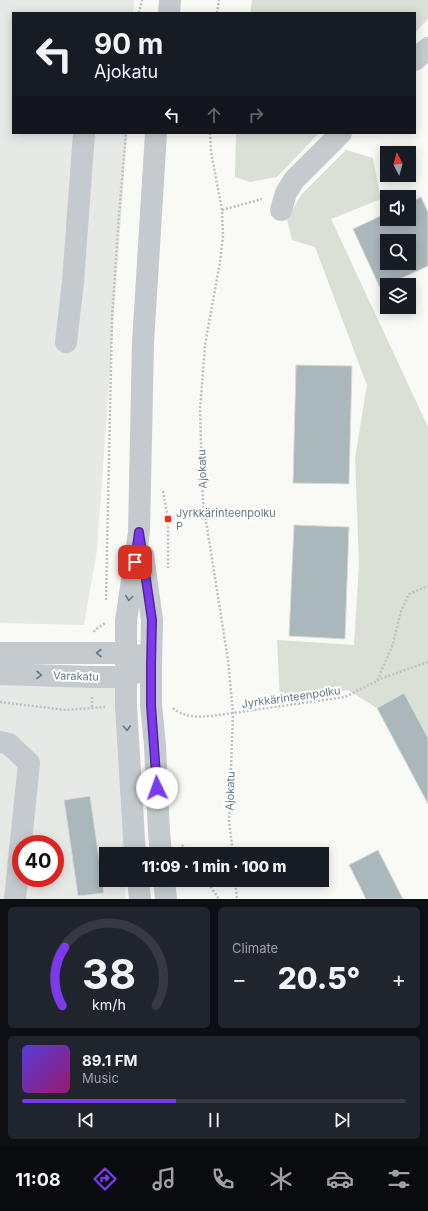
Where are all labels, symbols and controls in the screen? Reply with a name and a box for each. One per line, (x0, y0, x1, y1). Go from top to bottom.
text: 90 m (94, 27, 163, 61)
icon: left (28, 28, 80, 80)
text: Ajokatu (94, 61, 158, 82)
icon: left (161, 104, 183, 126)
icon: ahead (203, 104, 225, 126)
icon: right (245, 104, 267, 126)
north arrow (380, 146, 416, 182)
map controls (380, 146, 416, 314)
button: sound (380, 190, 416, 226)
button: search (380, 234, 416, 270)
button: layers (380, 278, 416, 314)
street label: Ajokatu (194, 449, 210, 489)
place label: Jyrkkärinteenpolku P (176, 506, 276, 533)
marker: Jyrkkärinteenpolku P (163, 514, 173, 524)
pin (118, 545, 152, 579)
icon: arrive (124, 551, 146, 573)
one-way arrow (125, 595, 134, 601)
one-way arrow (96, 649, 102, 657)
street label: Varakatu (53, 668, 99, 684)
one-way arrow (36, 671, 42, 679)
street label: Jyrkkärinteenpolku (241, 683, 341, 711)
one-way arrow (123, 725, 131, 731)
position arrow (136, 767, 178, 809)
street label: Ajokatu (222, 771, 238, 811)
speed limit sign: 40 (12, 835, 64, 887)
text: 11:09 · 1 min · 100 m (142, 857, 286, 876)
text: Climate (232, 940, 278, 956)
text: 38 (82, 948, 136, 998)
text: 20.5° (278, 960, 360, 996)
text: − (232, 966, 247, 992)
text: + (391, 966, 406, 992)
text: km/h (92, 995, 126, 1012)
text: 89.1 FM (82, 1051, 138, 1070)
text: Music (82, 1070, 119, 1086)
icon: previous (75, 1109, 97, 1131)
icon: pause (203, 1109, 225, 1131)
icon: next (331, 1109, 353, 1131)
icon: directions (91, 1165, 119, 1193)
icon: music (150, 1165, 178, 1193)
icon: phone (209, 1165, 237, 1193)
icon: climate (267, 1165, 295, 1193)
icon: car (326, 1165, 354, 1193)
icon: filters (385, 1165, 413, 1193)
text: 11:08 (15, 1169, 61, 1190)

